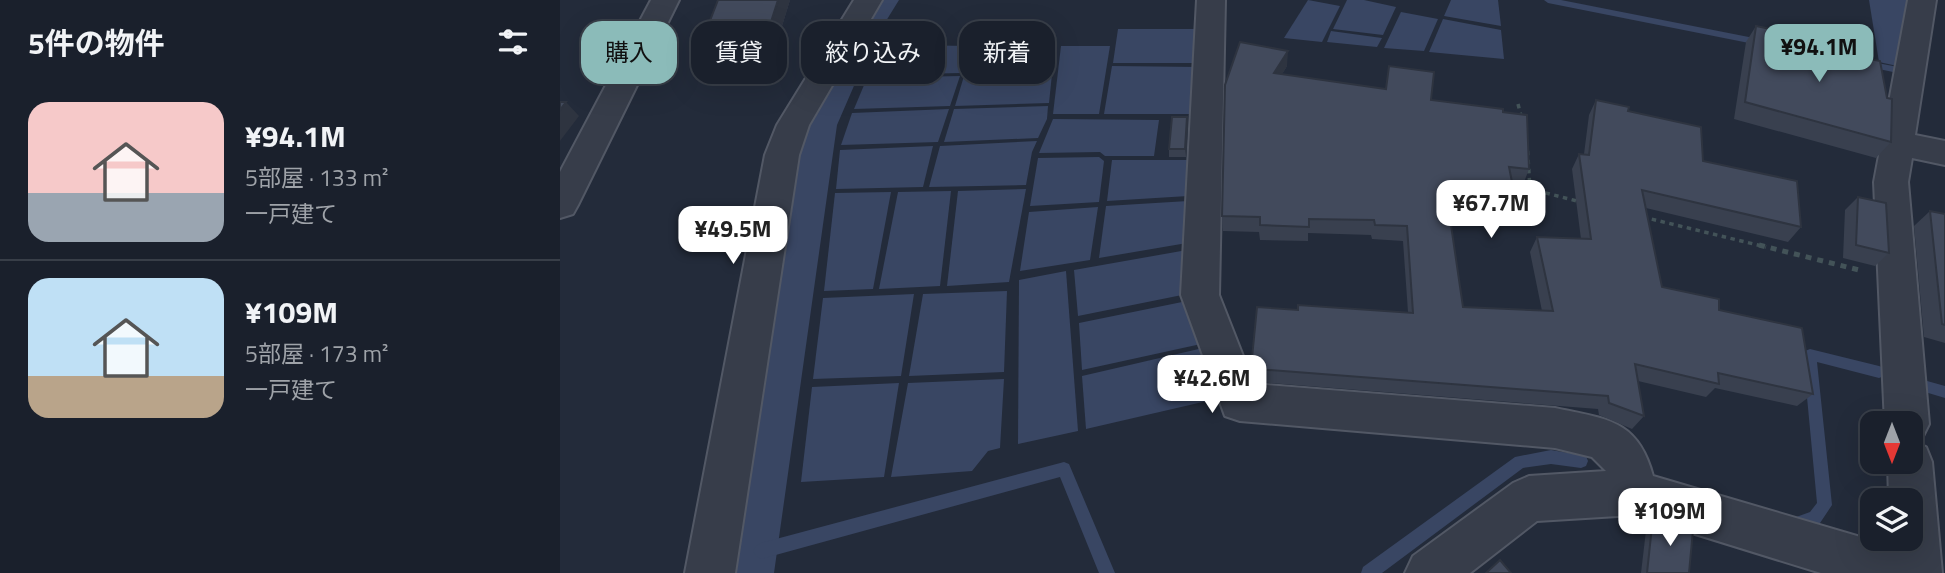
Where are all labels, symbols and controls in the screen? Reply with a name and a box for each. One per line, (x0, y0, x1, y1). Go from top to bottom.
text: 5件の物件 (28, 20, 165, 66)
chip: 購入 (581, 21, 677, 84)
chip: 賃貸 (691, 21, 787, 84)
chip: 絞り込み (801, 21, 945, 84)
chip: 新着 (959, 21, 1055, 84)
icon: filters (494, 23, 532, 61)
pin: ¥94.1M (1762, 24, 1876, 84)
text: ¥94.1M (1780, 29, 1858, 64)
text: ¥94.1M (245, 113, 346, 159)
icon: home (84, 130, 168, 214)
text: 5部屋 · 133 m² (245, 160, 388, 195)
pin: ¥67.7M (1434, 180, 1548, 240)
text: ¥67.7M (1452, 185, 1530, 220)
text: 一戸建て (245, 196, 337, 231)
pin: ¥49.5M (676, 206, 790, 266)
text: ¥49.5M (694, 211, 772, 246)
text: ¥109M (245, 289, 338, 335)
icon: home (84, 306, 168, 390)
text: 5部屋 · 173 m² (245, 336, 388, 371)
pin: ¥42.6M (1155, 356, 1269, 415)
text: ¥42.6M (1173, 360, 1251, 395)
text: 一戸建て (245, 372, 337, 407)
north arrow (1860, 411, 1923, 474)
map controls (1860, 411, 1923, 551)
button: layers (1860, 488, 1923, 551)
pin: ¥109M (1621, 489, 1719, 548)
text: ¥109M (1634, 493, 1706, 528)

